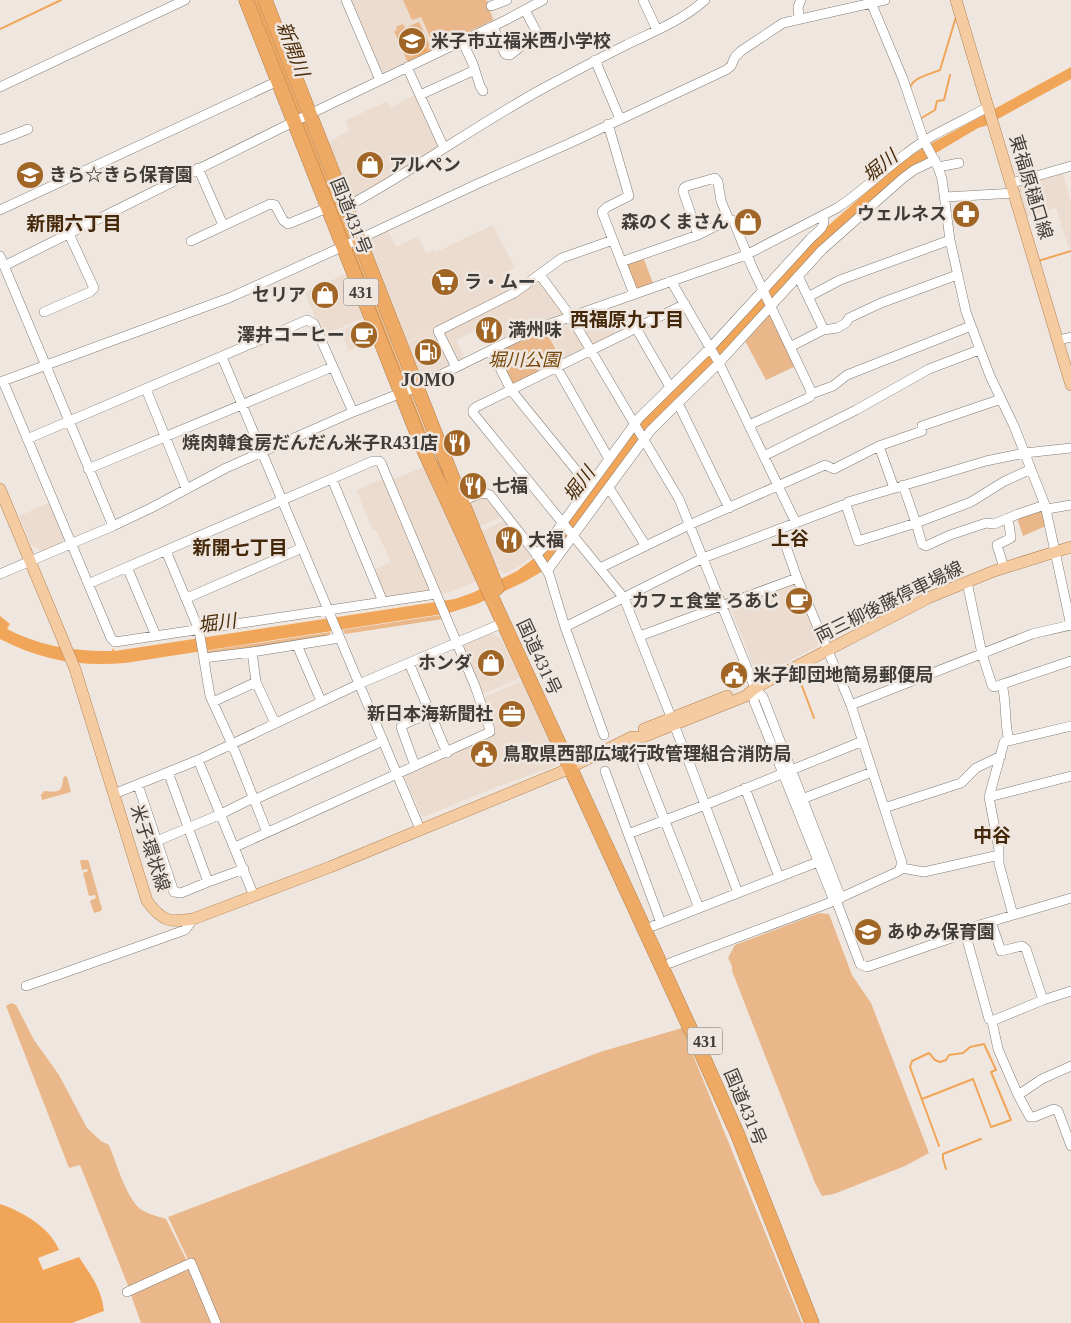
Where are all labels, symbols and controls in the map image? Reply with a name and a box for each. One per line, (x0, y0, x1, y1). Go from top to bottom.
water label: 新開川 (273, 19, 314, 81)
school or university icon: 米子市立福米西小学校 (397, 26, 427, 56)
place label: 米子市立福米西小学校 (431, 31, 611, 51)
street label: 東福原樋口線 (1006, 132, 1056, 242)
water label: 堀川 (859, 145, 903, 186)
shop icon: アルペン (355, 150, 385, 180)
place label: アルペン (389, 155, 461, 175)
school or university icon: きら☆きら保育園 (15, 160, 45, 190)
place label: きら☆きら保育園 (49, 165, 193, 185)
street label: 国道431号 (327, 175, 375, 257)
pharmacy icon: ウェルネス (951, 199, 981, 229)
place label: ウェルネス (857, 204, 947, 224)
shop icon: 森のくまさん (733, 207, 763, 237)
place label: 森のくまさん (621, 212, 729, 232)
district label: 新開六丁目 (26, 213, 122, 234)
supermarket icon: ラ・ムー (430, 267, 460, 297)
place label: ラ・ムー (464, 272, 536, 292)
road number: 431 (344, 278, 378, 306)
shop icon: セリア (310, 280, 340, 310)
place label: セリア (252, 285, 306, 305)
district label: 西福原九丁目 (570, 309, 684, 330)
restaurant icon: 満州味 (474, 315, 504, 345)
cafe icon: 澤井コーヒー (349, 320, 379, 350)
place label: 満州味 (508, 320, 562, 340)
place label: 澤井コーヒー (237, 325, 345, 345)
fuel station icon: JOMO (413, 337, 443, 367)
park label: 堀川公園 (488, 350, 563, 370)
place label: JOMO (401, 370, 455, 390)
restaurant icon: 焼肉韓食房だんだん米子R431店 (442, 428, 472, 458)
place label: 焼肉韓食房だんだん米子R431店 (182, 433, 438, 453)
water label: 堀川 (559, 461, 600, 505)
restaurant icon: 七福 (458, 471, 488, 501)
place label: 七福 (492, 476, 528, 496)
restaurant icon: 大福 (494, 525, 524, 555)
district label: 上谷 (771, 528, 809, 549)
place label: 大福 (528, 530, 564, 550)
district label: 新開七丁目 (192, 537, 288, 558)
street label: 両三柳後藤停車場線 (812, 558, 966, 646)
cafe icon: カフェ食堂 ろあじ (784, 586, 814, 616)
place label: カフェ食堂 ろあじ (632, 591, 780, 611)
water label: 堀川 (197, 610, 239, 636)
street label: 国道431号 (513, 616, 565, 698)
shop icon: ホンダ (476, 648, 506, 678)
place label: ホンダ (418, 653, 472, 673)
public building icon: 米子卸団地簡易郵便局 (719, 660, 749, 690)
place label: 米子卸団地簡易郵便局 (753, 664, 933, 685)
office icon: 新日本海新聞社 (497, 699, 527, 729)
place label: 新日本海新聞社 (367, 704, 493, 724)
public building icon: 鳥取県西部広域行政管理組合消防局 (469, 739, 499, 769)
place label: 鳥取県西部広域行政管理組合消防局 (503, 743, 791, 764)
street label: 米子環状線 (127, 802, 173, 894)
district label: 中谷 (973, 825, 1011, 846)
school or university icon: あゆみ保育園 (853, 917, 883, 947)
place label: あゆみ保育園 (887, 922, 995, 942)
road number: 431 (688, 1028, 722, 1054)
street label: 国道431号 (720, 1066, 770, 1148)

